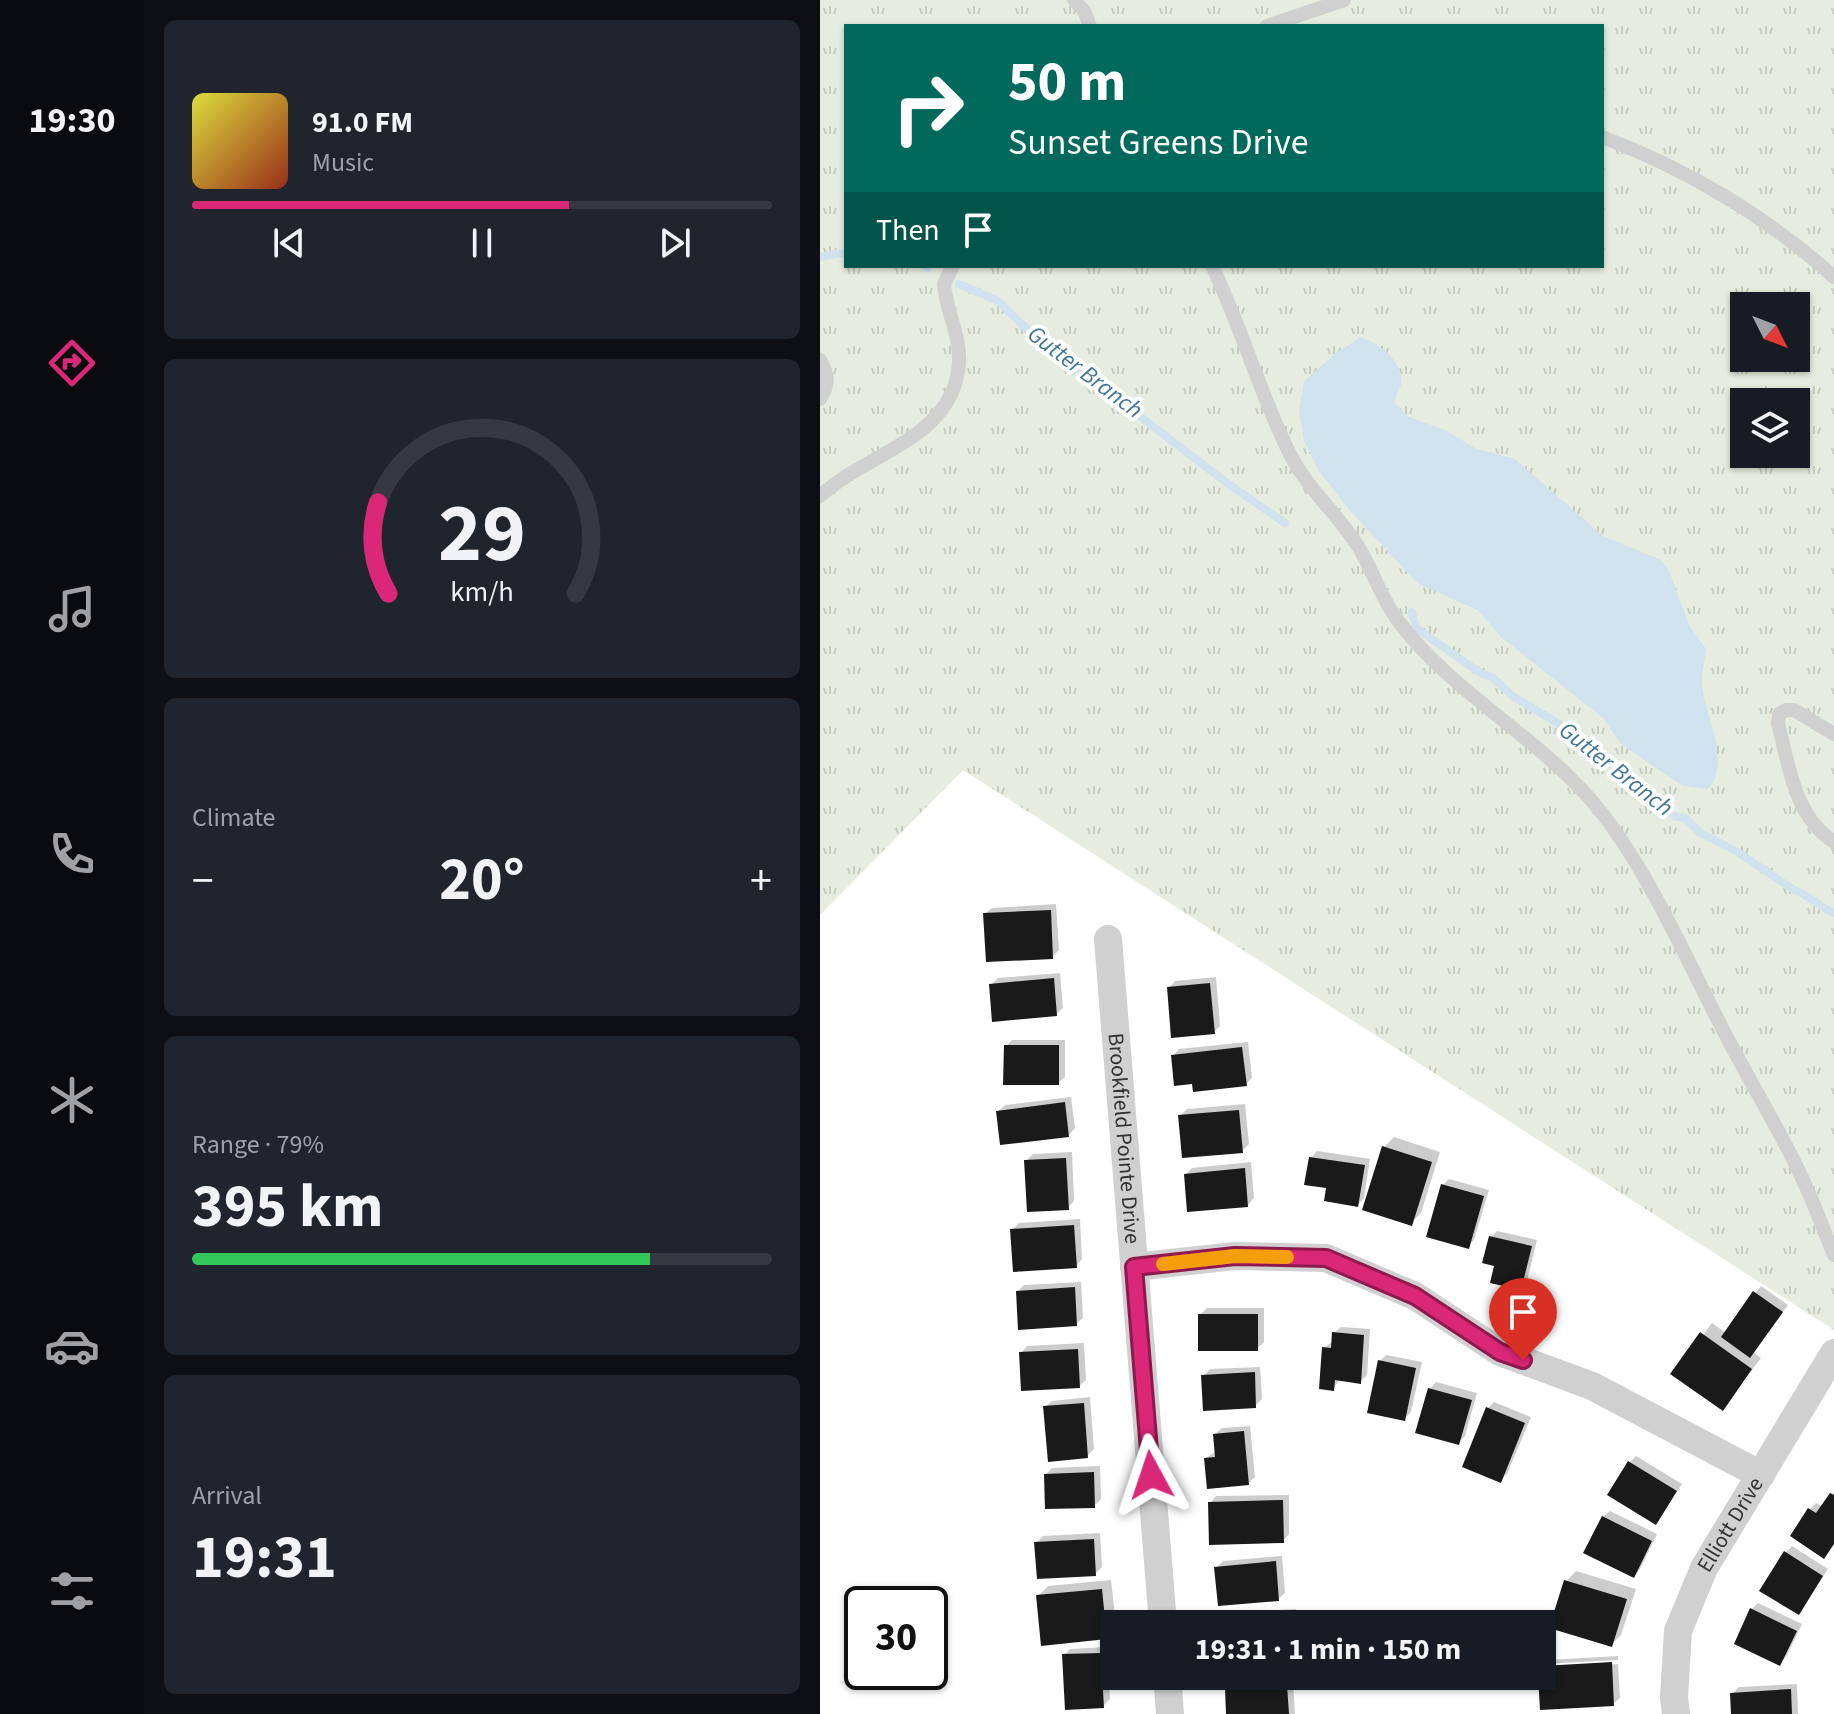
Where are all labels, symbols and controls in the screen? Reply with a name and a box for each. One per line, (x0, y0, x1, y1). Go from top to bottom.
text: 50 m (1008, 43, 1126, 122)
icon: right (876, 56, 980, 160)
text: 19:30 (29, 95, 115, 146)
text: 91.0 FM (312, 101, 413, 144)
text: Sunset Greens Drive (1008, 117, 1309, 168)
text: Music (312, 144, 374, 181)
icon: arrive (956, 208, 1000, 252)
text: Then (876, 209, 940, 252)
icon: previous (267, 221, 311, 265)
icon: pause (460, 221, 504, 265)
icon: next (653, 221, 697, 265)
north arrow (1730, 292, 1810, 372)
map controls (1730, 292, 1810, 468)
water label: Gutter Branch (1020, 317, 1150, 427)
icon: directions (44, 335, 100, 391)
button: layers (1730, 388, 1810, 468)
text: 29 (438, 475, 526, 593)
text: km/h (450, 572, 514, 612)
icon: music (44, 581, 100, 637)
water label: Gutter Branch (1551, 713, 1681, 825)
text: Climate (192, 799, 276, 836)
icon: phone (44, 826, 100, 882)
text: 20° (439, 838, 525, 923)
text: − (192, 850, 214, 913)
text: + (750, 850, 772, 913)
street label: Brookfield Pointe Drive (1100, 1032, 1148, 1245)
icon: climate (44, 1072, 100, 1128)
text: Range · 79% (192, 1126, 324, 1163)
text: 395 km (192, 1165, 383, 1250)
pin (1489, 1278, 1557, 1360)
icon: arrive (1501, 1290, 1545, 1334)
icon: car (44, 1318, 100, 1374)
position arrow (1109, 1433, 1193, 1517)
street label: Elliott Drive (1689, 1471, 1771, 1578)
text: Arrival (192, 1477, 262, 1514)
text: 19:31 (192, 1516, 337, 1601)
icon: filters (44, 1563, 100, 1619)
speed limit sign: 30 (844, 1586, 948, 1690)
text: 19:31 · 1 min · 150 m (1195, 1628, 1461, 1671)

